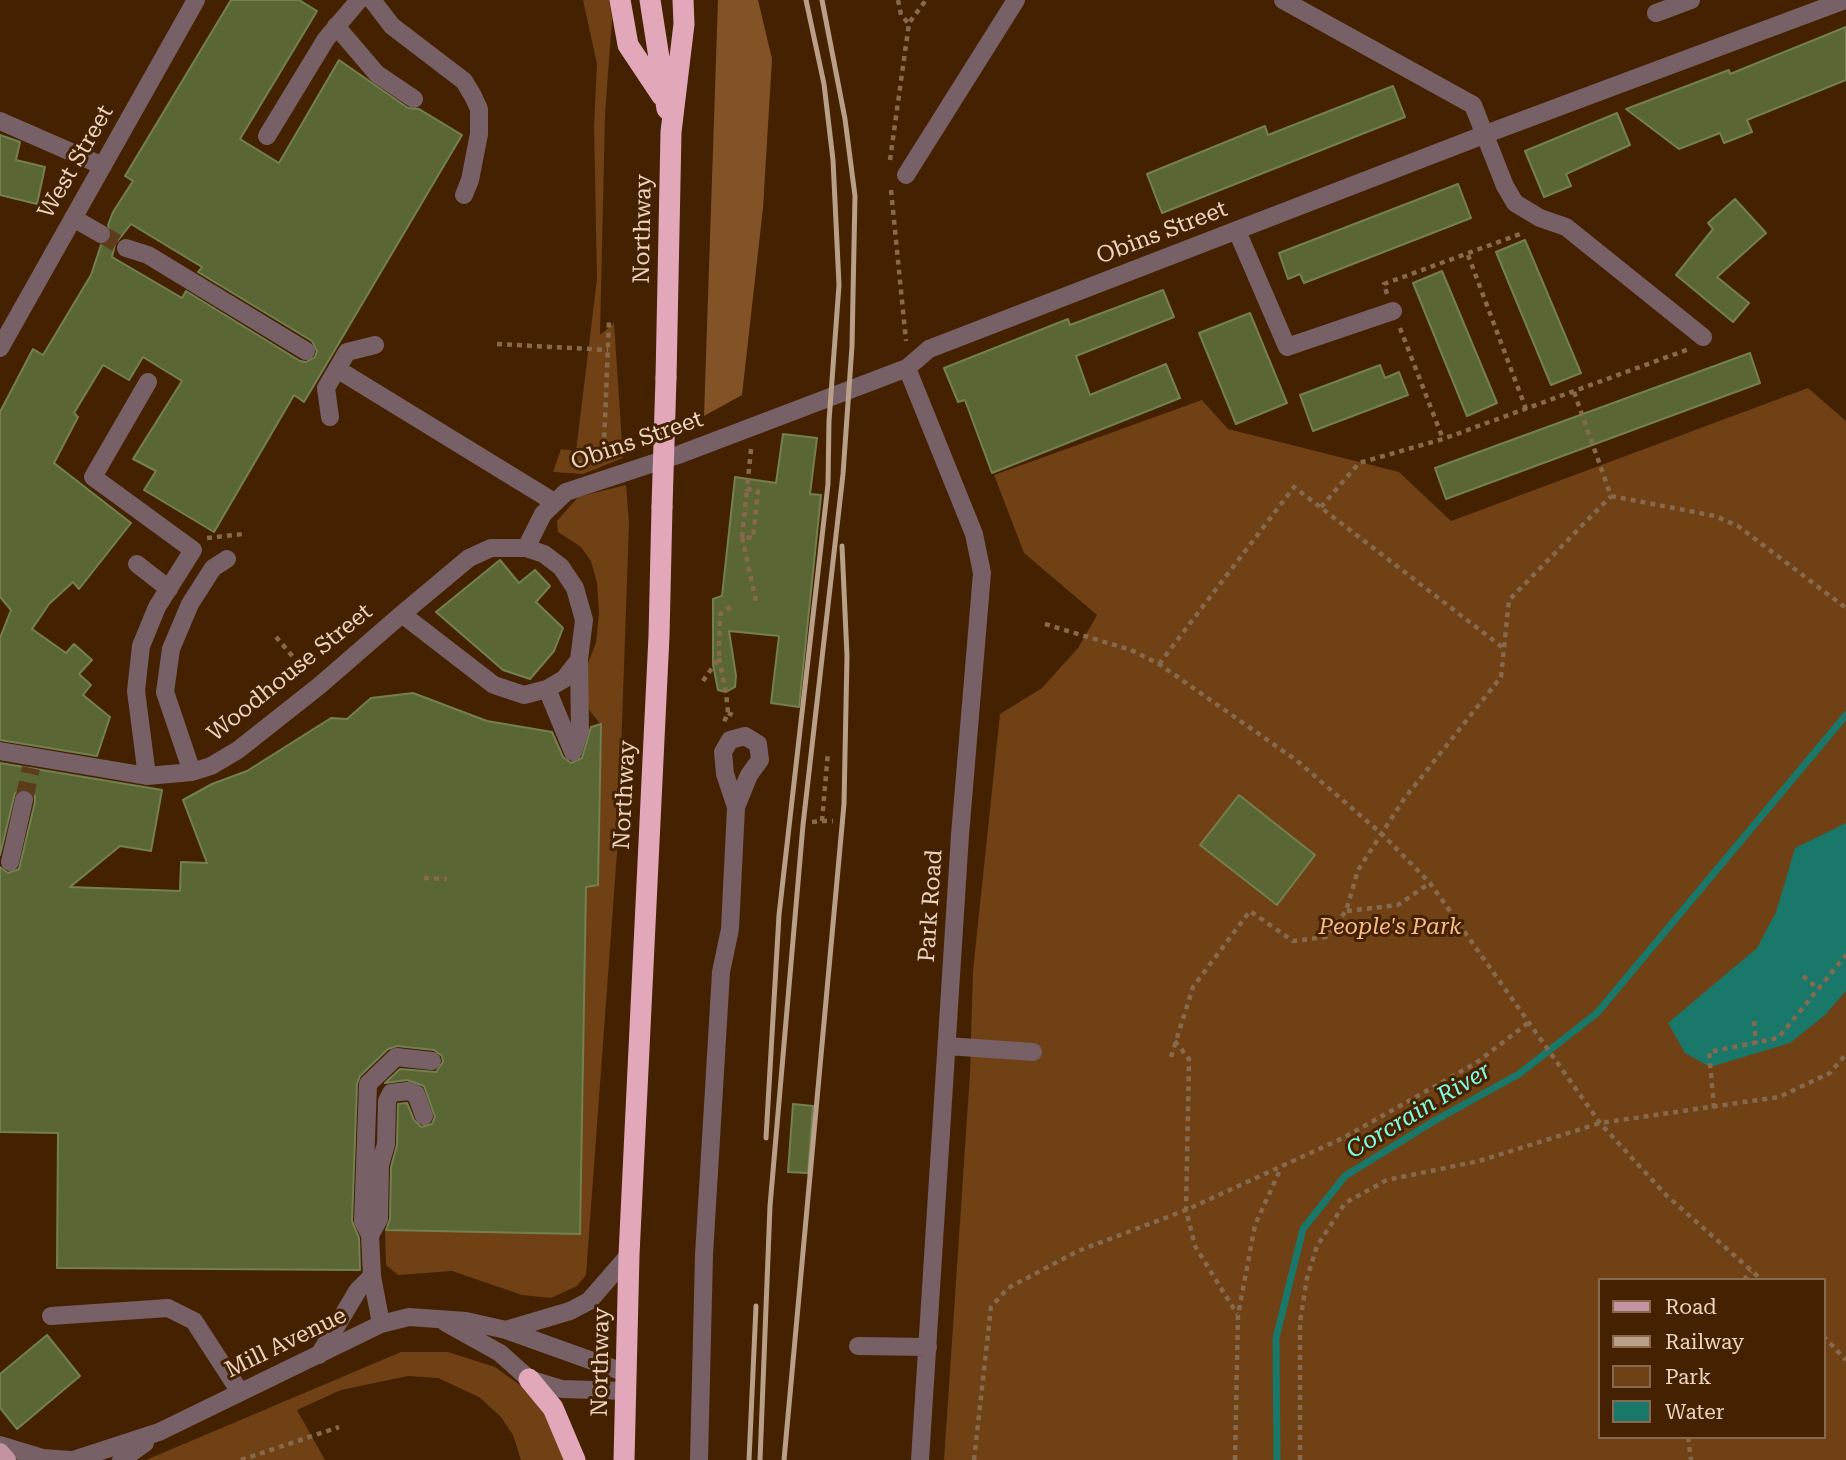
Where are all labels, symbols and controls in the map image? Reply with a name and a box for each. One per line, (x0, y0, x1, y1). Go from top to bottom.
street label: West Street (32, 100, 120, 224)
street label: Northway (628, 174, 658, 284)
street label: Obins Street (1093, 195, 1231, 271)
street label: Obins Street (567, 405, 707, 477)
street label: Woodhouse Street (202, 598, 378, 748)
street label: Northway (608, 740, 642, 850)
street label: Park Road (913, 849, 949, 963)
park label: People's Park (1319, 913, 1461, 941)
water label: Corcrain River (1341, 1057, 1497, 1165)
legend (1598, 1278, 1825, 1439)
text: Road (1665, 1295, 1717, 1319)
street label: Mill Avenue (221, 1302, 351, 1384)
street label: Northway (586, 1307, 616, 1417)
text: Railway (1665, 1330, 1744, 1354)
text: Park (1665, 1365, 1711, 1389)
text: Water (1665, 1400, 1724, 1424)

